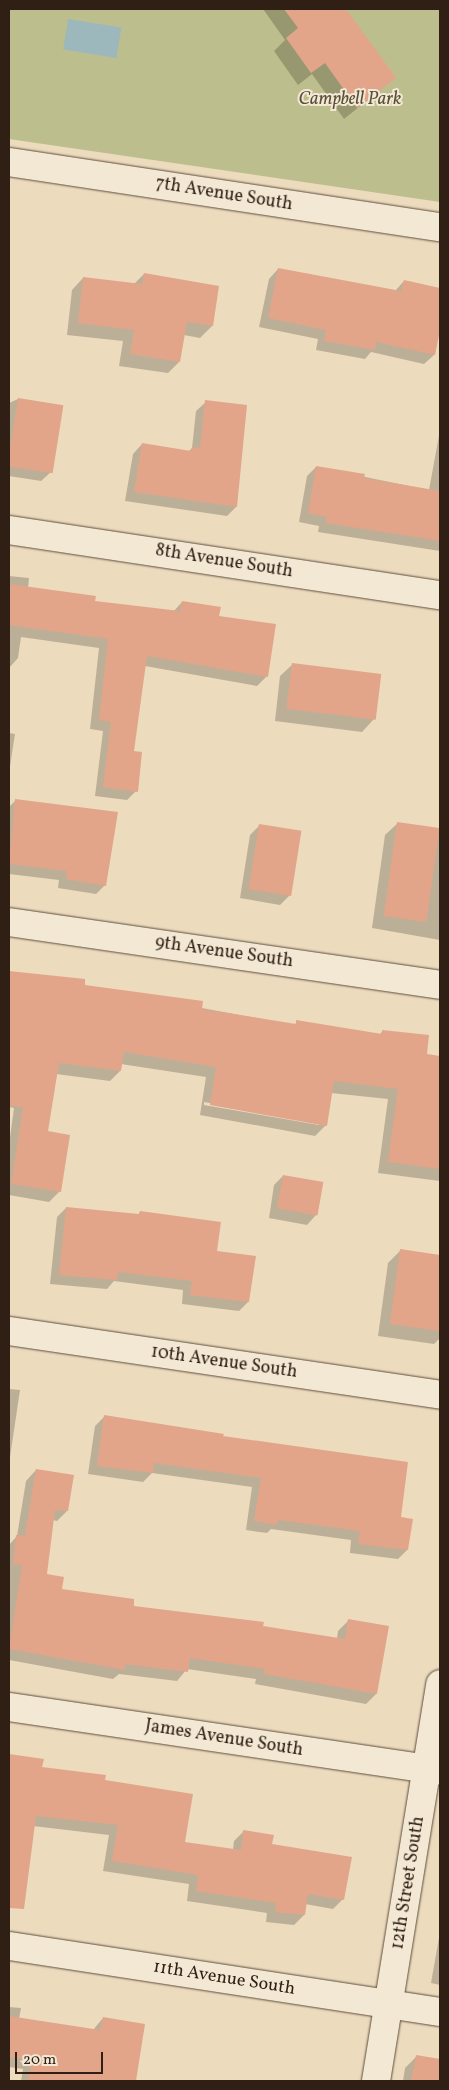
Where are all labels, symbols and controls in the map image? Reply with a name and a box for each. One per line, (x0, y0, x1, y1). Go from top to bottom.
park label: Campbell Park (299, 89, 401, 111)
street label: 7th Avenue South (154, 173, 294, 217)
street label: 8th Avenue South (154, 540, 294, 584)
street label: 9th Avenue South (154, 933, 294, 973)
street label: 10th Avenue South (149, 1342, 299, 1384)
street label: James Avenue South (143, 1716, 305, 1762)
street label: 12th Street South (388, 1815, 430, 1951)
street label: 11th Avenue South (151, 1957, 297, 2001)
scale bar (18, 2042, 105, 2074)
text: 20 m (23, 2050, 56, 2071)

